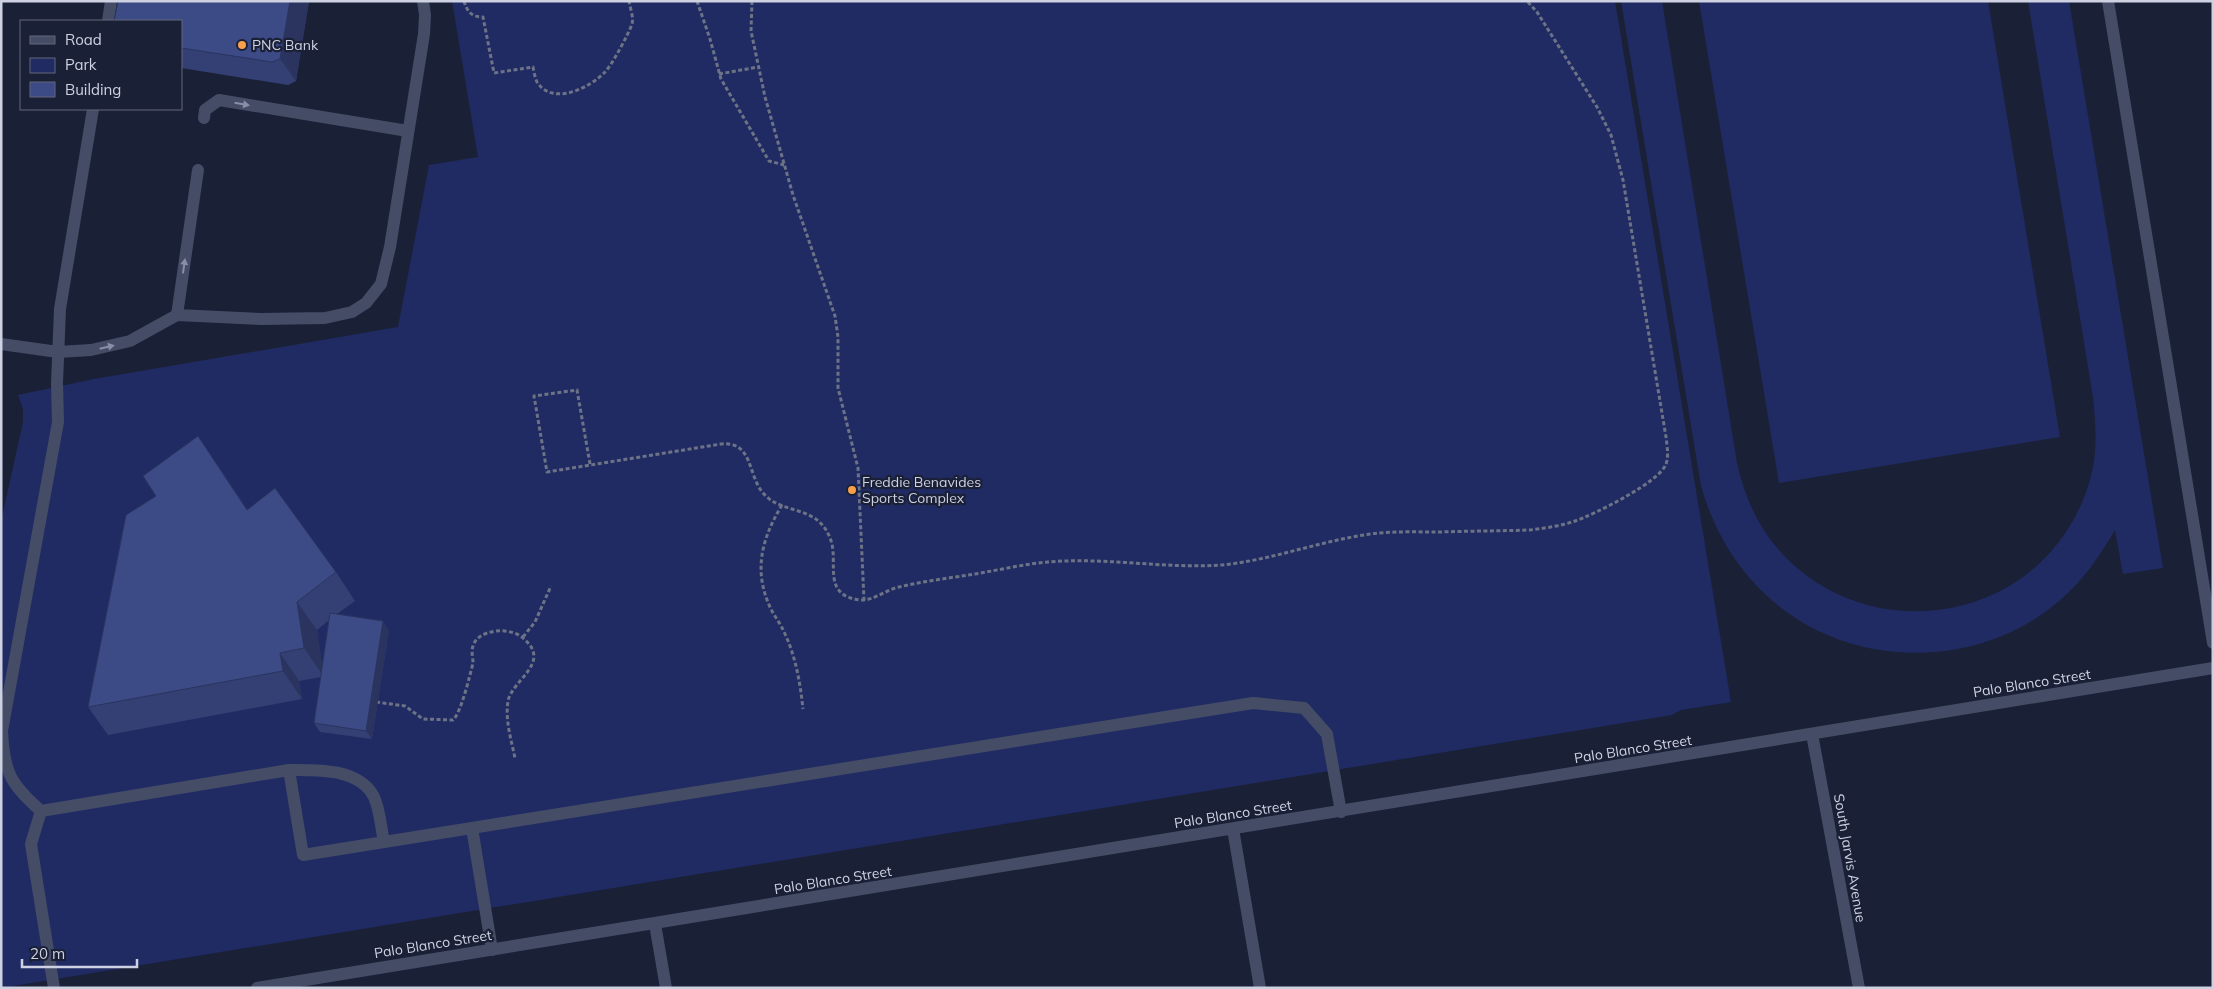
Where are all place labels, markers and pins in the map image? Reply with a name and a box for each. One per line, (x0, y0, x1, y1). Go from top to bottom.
place label: PNC Bank (252, 36, 319, 54)
marker: PNC Bank (236, 39, 248, 51)
place label: Freddie Benavides Sports Complex (862, 473, 981, 507)
marker: Freddie Benavides Sports Complex (846, 484, 858, 496)

